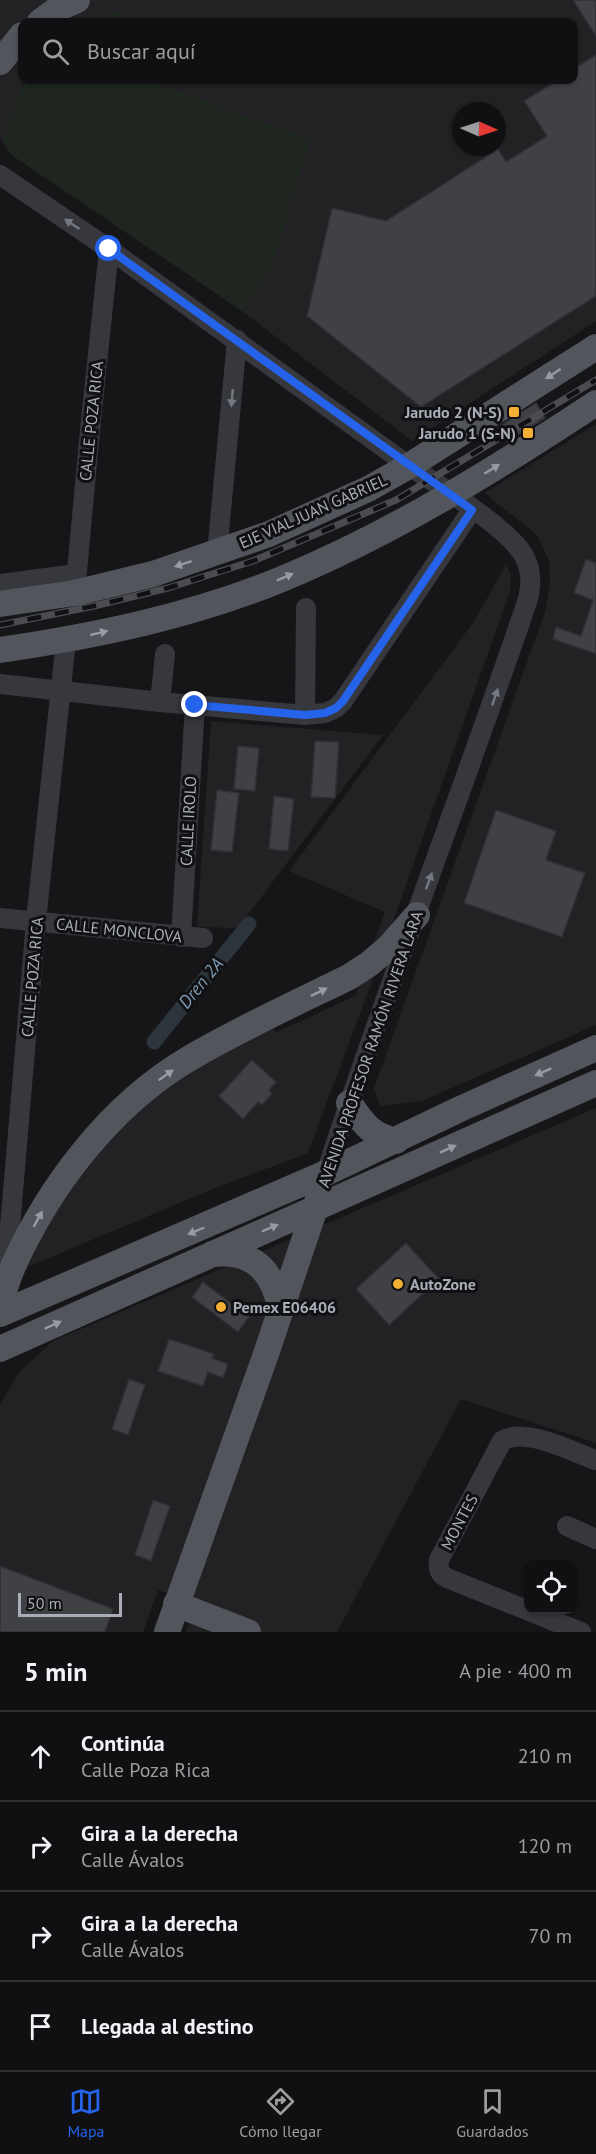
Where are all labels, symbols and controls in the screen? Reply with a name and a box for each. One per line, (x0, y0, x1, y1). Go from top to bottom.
search box (18, 18, 578, 84)
icon: search (39, 35, 72, 68)
text: Buscar aquí (87, 37, 196, 65)
north arrow (452, 102, 506, 156)
one-way arrow (63, 218, 80, 229)
route start (95, 235, 121, 261)
street label: CALLE POZA RICA (75, 360, 107, 482)
one-way arrow (545, 369, 561, 380)
one-way arrow (227, 389, 237, 408)
place label: Jarudo 2 (N-S) (404, 402, 502, 422)
marker: Jarudo 2 (N-S) (507, 405, 521, 419)
place label: Jarudo 1 (S-N) (418, 423, 516, 443)
marker: Jarudo 1 (S-N) (521, 426, 535, 440)
one-way arrow (484, 463, 500, 474)
street label: EJE VIAL JUAN GABRIEL (236, 469, 390, 553)
one-way arrow (174, 560, 192, 570)
one-way arrow (277, 572, 295, 582)
one-way arrow (90, 627, 108, 637)
one-way arrow (491, 688, 500, 706)
route end (181, 691, 207, 717)
street label: CALLE IROLO (176, 775, 200, 866)
one-way arrow (425, 871, 435, 889)
street label: AVENIDA PROFESOR RAMÓN RIVERA LARA (313, 908, 427, 1190)
street label: CALLE MONCLOVA (55, 913, 184, 947)
street label: CALLE POZA RICA (17, 916, 47, 1038)
water label: Dren 2A (173, 953, 228, 1013)
one-way arrow (310, 987, 327, 997)
one-way arrow (534, 1067, 551, 1076)
one-way arrow (158, 1069, 174, 1081)
one-way arrow (439, 1144, 456, 1153)
one-way arrow (33, 1210, 43, 1227)
one-way arrow (261, 1223, 279, 1233)
one-way arrow (186, 1226, 204, 1236)
place label: AutoZone (410, 1274, 476, 1294)
marker: AutoZone (391, 1277, 405, 1291)
place label: Pemex E06406 (233, 1297, 336, 1317)
marker: Pemex E06406 (214, 1300, 228, 1314)
one-way arrow (45, 1320, 63, 1330)
street label: MONTES (436, 1491, 482, 1553)
map controls (524, 1560, 578, 1614)
button: locate (524, 1560, 578, 1614)
scale bar (18, 1590, 122, 1618)
text: 50 m (27, 1593, 62, 1613)
text: 5 min (24, 1655, 87, 1688)
text: A pie · 400 m (459, 1658, 572, 1684)
text: Continúa (81, 1729, 165, 1757)
icon: ahead (24, 1740, 57, 1773)
text: 210 m (518, 1743, 572, 1769)
text: Calle Poza Rica (81, 1757, 210, 1783)
text: Gira a la derecha (81, 1819, 238, 1847)
icon: right (24, 1830, 57, 1863)
text: 120 m (518, 1833, 572, 1859)
text: Calle Ávalos (81, 1847, 184, 1873)
text: Gira a la derecha (81, 1909, 238, 1937)
icon: right (24, 1920, 57, 1953)
text: 70 m (529, 1923, 572, 1949)
text: Calle Ávalos (81, 1937, 184, 1963)
icon: arrive (24, 2010, 57, 2043)
text: Llegada al destino (81, 2012, 254, 2040)
tab: Mapa (67, 2085, 105, 2141)
tab: Cómo llegar (239, 2085, 322, 2141)
tab: Guardados (456, 2085, 529, 2141)

